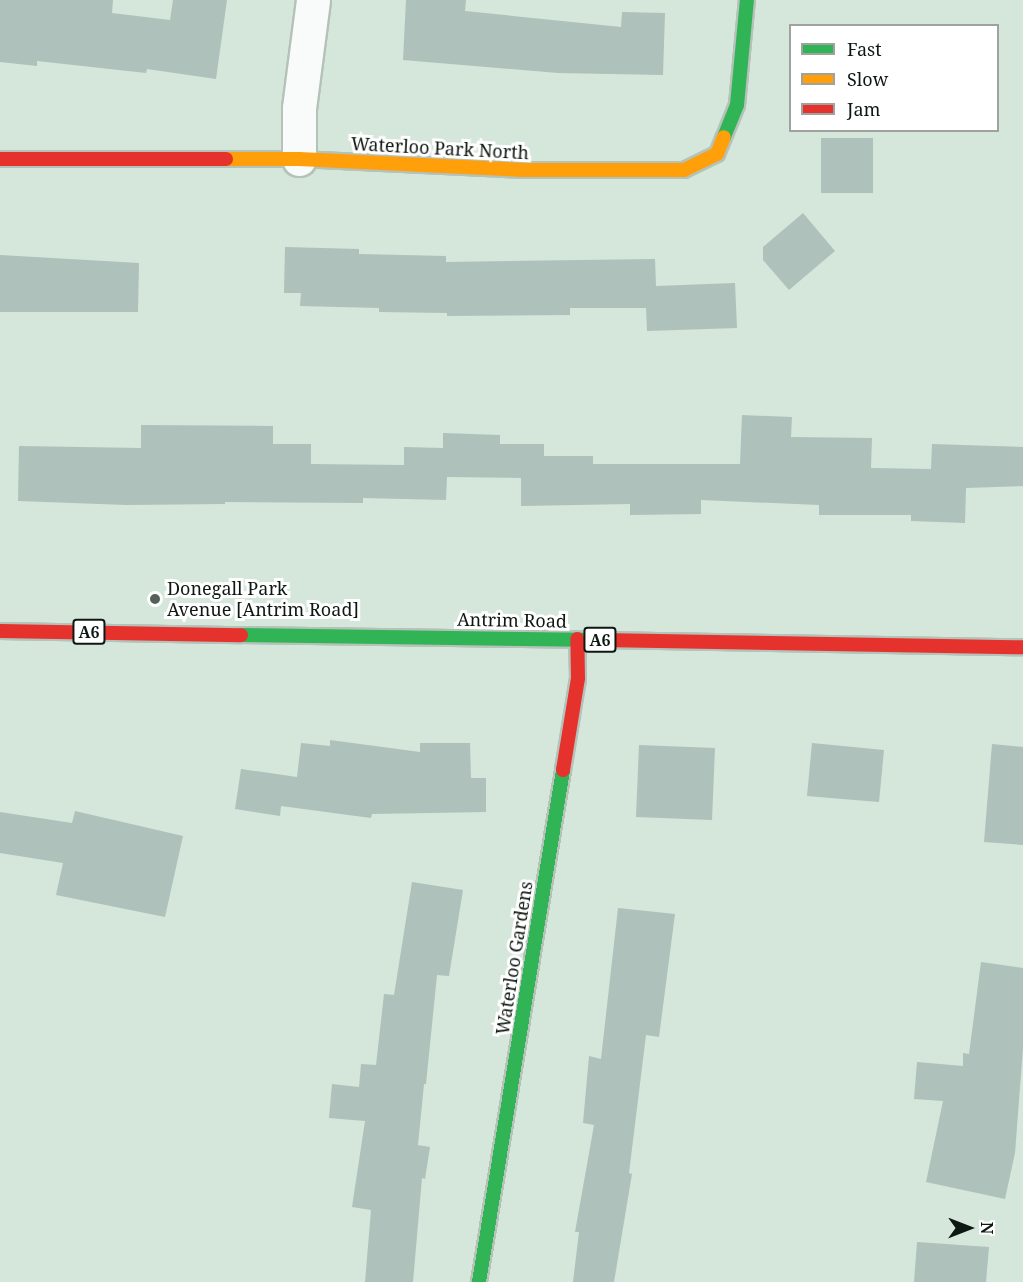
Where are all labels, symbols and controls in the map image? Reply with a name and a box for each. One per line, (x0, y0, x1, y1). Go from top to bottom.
legend (789, 24, 999, 132)
text: Fast (847, 37, 882, 61)
text: Slow (847, 67, 888, 91)
text: Jam (847, 97, 881, 121)
street label: Waterloo Park North (350, 133, 530, 163)
place label: Donegall Park Avenue [Antrim Road] (167, 578, 359, 620)
marker: Donegall Park Avenue [Antrim Road] (148, 592, 162, 606)
street label: Antrim Road (457, 608, 567, 632)
road number: A6 (71, 619, 107, 645)
road number: A6 (582, 627, 618, 653)
street label: Waterloo Gardens (491, 880, 537, 1036)
north arrow (939, 1198, 999, 1258)
text: N (976, 1222, 998, 1234)

